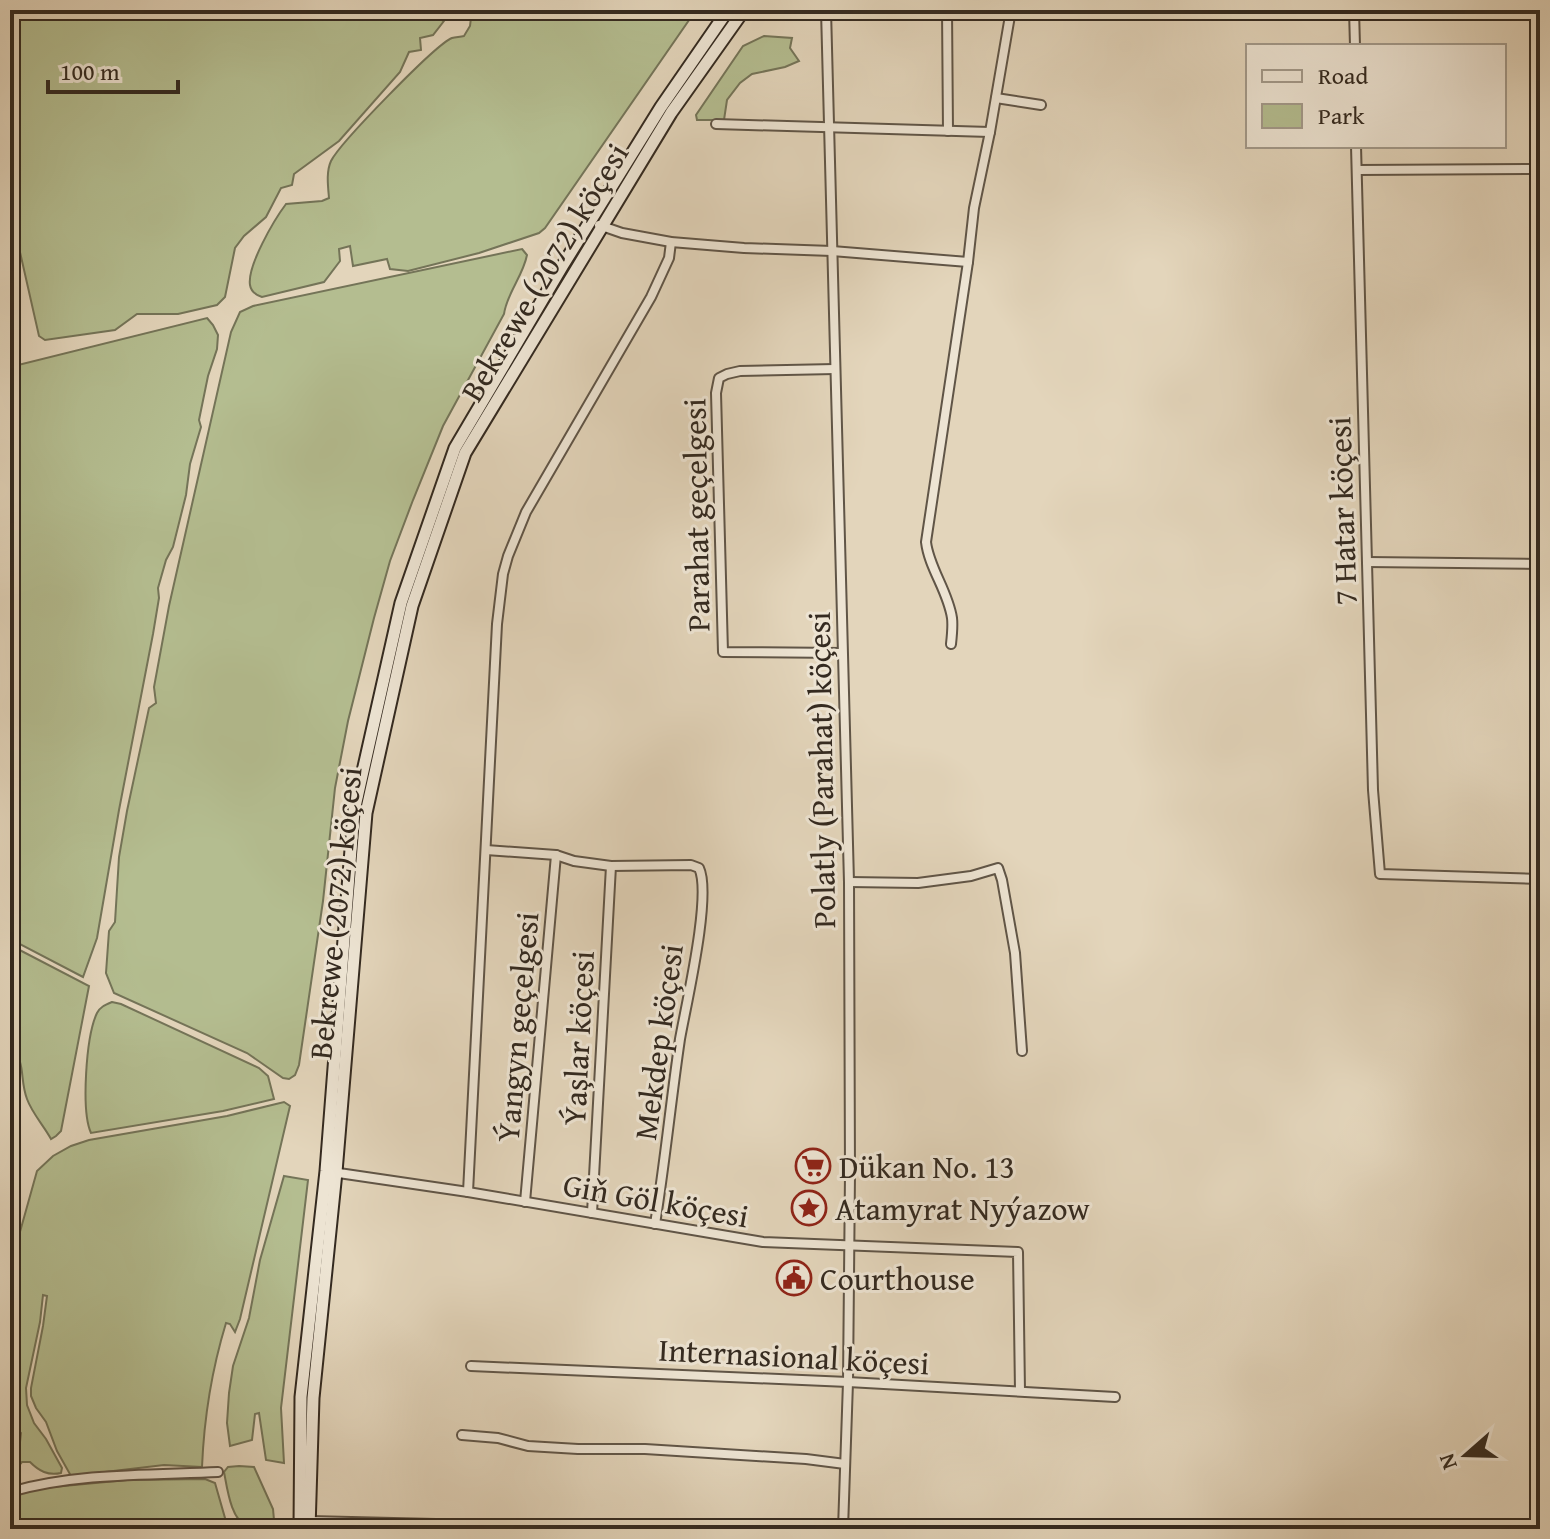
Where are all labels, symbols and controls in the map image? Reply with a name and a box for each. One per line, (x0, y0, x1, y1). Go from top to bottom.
scale bar (48, 44, 178, 94)
legend (1246, 44, 1506, 148)
text: 100 m (60, 54, 120, 89)
text: Road (1318, 58, 1368, 93)
text: Park (1318, 98, 1365, 133)
street label: Bekrewe (2072) köçesi (448, 134, 640, 410)
street label: Parahat geçelgesi (670, 398, 722, 632)
street label: 7 Hatar köçesi (1315, 416, 1369, 606)
street label: Polatly (Parahat) köçesi (795, 611, 847, 929)
street label: Bekrewe (2072) köçesi (296, 764, 374, 1062)
street label: Ýangyn geçelgesi (484, 910, 550, 1144)
street label: Mekdep köçesi (621, 941, 695, 1143)
street label: Ýaşlar köçesi (550, 949, 606, 1127)
place label: Dükan No. 13 (839, 1143, 1015, 1190)
supermarket icon: Dükan No. 13 (794, 1147, 832, 1185)
street label: Giň Göl köçesi (560, 1161, 752, 1239)
place label: Atamyrat Nyýazow (835, 1185, 1090, 1232)
place icon: Atamyrat Nyýazow (790, 1189, 828, 1227)
place label: Courthouse (820, 1255, 975, 1302)
public building icon: Courthouse (775, 1259, 813, 1297)
street label: Internasional köçesi (657, 1325, 931, 1387)
north arrow (1426, 1415, 1506, 1495)
text: N (1430, 1449, 1465, 1474)

